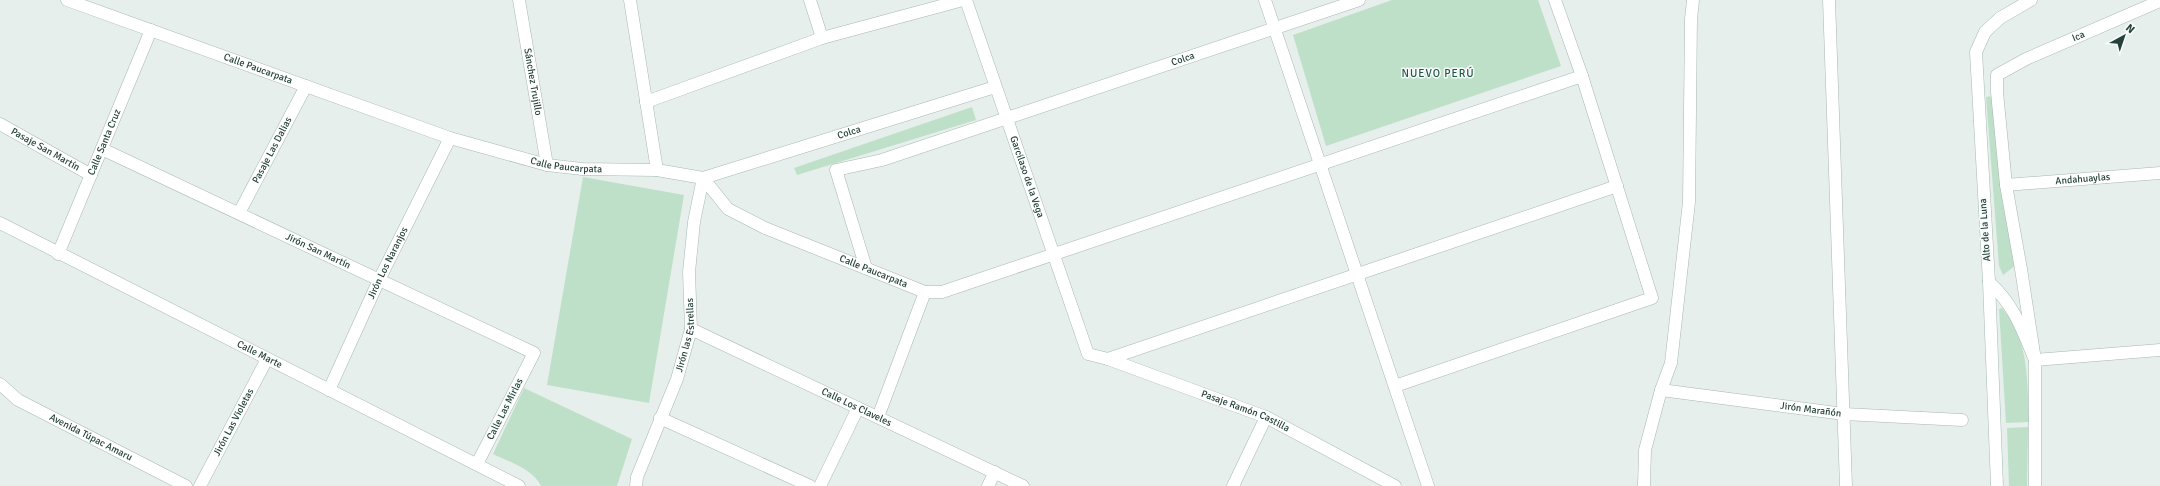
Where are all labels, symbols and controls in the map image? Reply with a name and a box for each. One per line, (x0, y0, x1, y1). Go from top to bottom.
north arrow (2104, 16, 2144, 56)
text: N (2123, 21, 2137, 36)
street label: Ica (2070, 28, 2087, 44)
street label: Sánchez Trujillo (521, 47, 544, 116)
street label: Colca (1170, 50, 1196, 69)
street label: Calle Paucarpata (222, 51, 294, 87)
district label: NUEVO PERÚ (1401, 66, 1475, 80)
street label: Calle Santa Cruz (85, 107, 124, 177)
street label: Pasaje Las Dalias (250, 114, 295, 185)
street label: Colca (836, 123, 862, 142)
street label: Pasaje San Martín (9, 125, 82, 174)
street label: Garcilaso de la Vega (1007, 134, 1047, 219)
street label: Calle Paucarpata (529, 155, 602, 175)
street label: Andahuaylas (2055, 171, 2111, 187)
street label: Alto de la Luna (1977, 198, 1993, 262)
street label: Jirón Los Naranjos (365, 224, 411, 301)
street label: Jirón San Martín (284, 231, 353, 272)
street label: Calle Paucarpata (838, 252, 909, 290)
street label: Jirón las Estrellas (673, 297, 697, 374)
street label: Calle Marte (235, 338, 284, 371)
street label: Calle Las Mirlas (484, 376, 526, 442)
street label: Calle Los Claveles (819, 385, 894, 429)
street label: Jirón Las Violetas (211, 386, 257, 458)
street label: Pasaje Ramón Castilla (1200, 388, 1292, 435)
street label: Jirón Marañón (1779, 400, 1842, 420)
street label: Avenida Túpac Amaru (47, 411, 134, 464)

